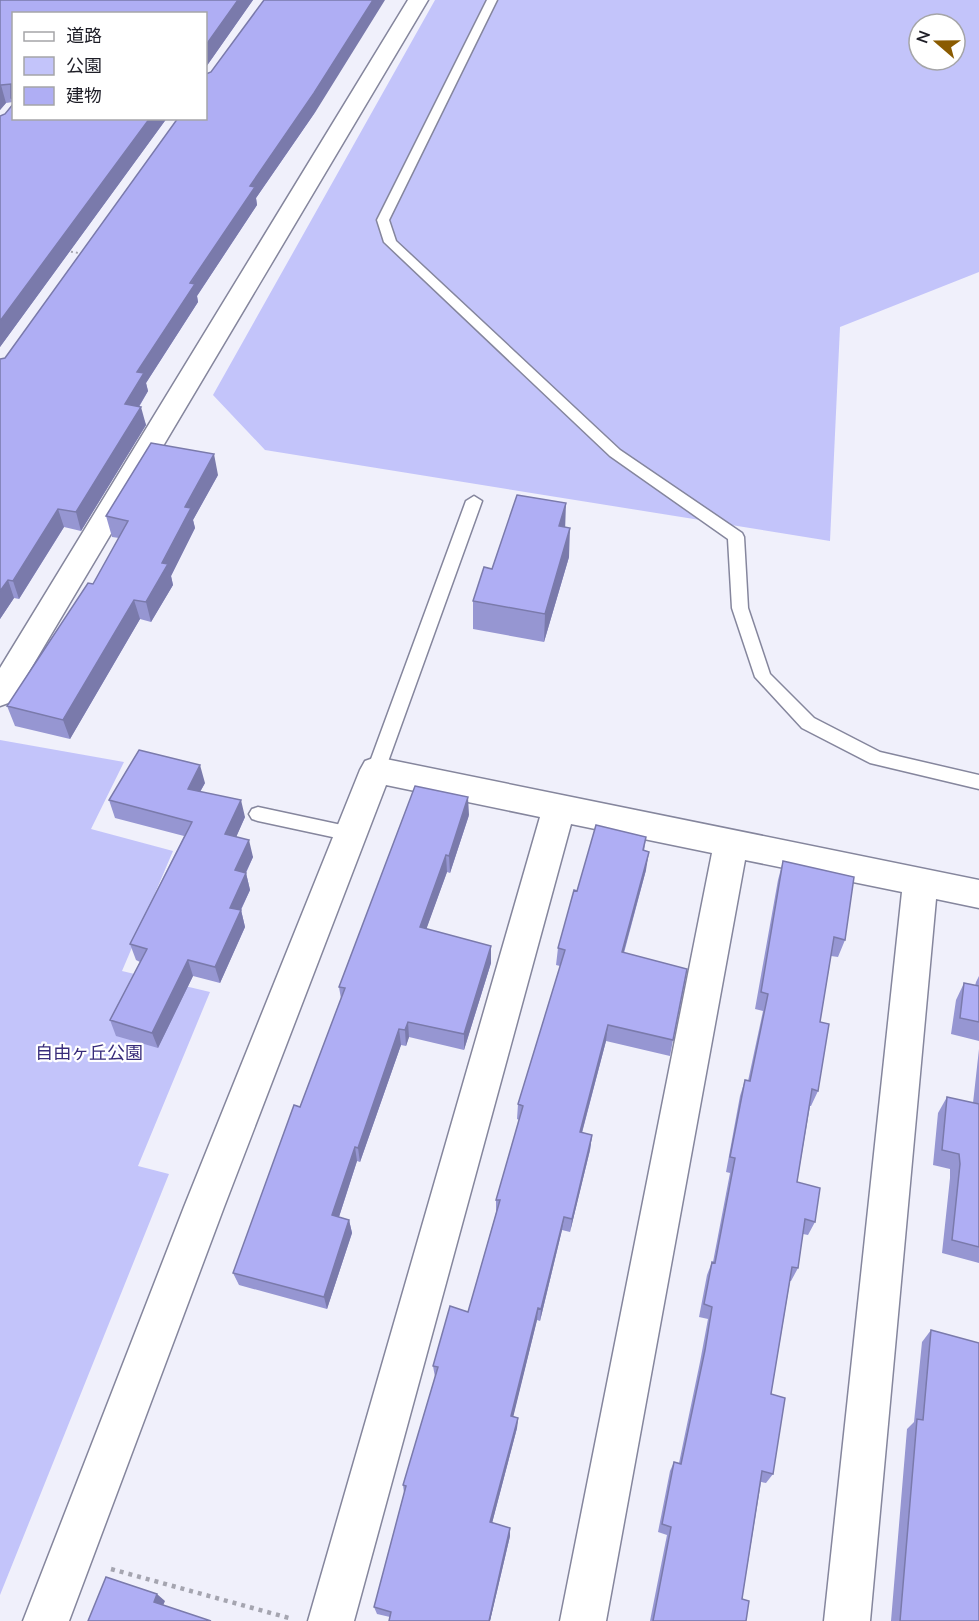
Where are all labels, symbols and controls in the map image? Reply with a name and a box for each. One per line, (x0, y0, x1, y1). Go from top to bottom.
legend (12, 12, 207, 120)
north arrow (907, 12, 967, 72)
text: 道路 (66, 24, 102, 48)
text: N (911, 28, 936, 47)
text: 公園 (66, 54, 102, 78)
text: 建物 (66, 84, 102, 108)
park label: 自由ヶ丘公園 (35, 1041, 143, 1065)

